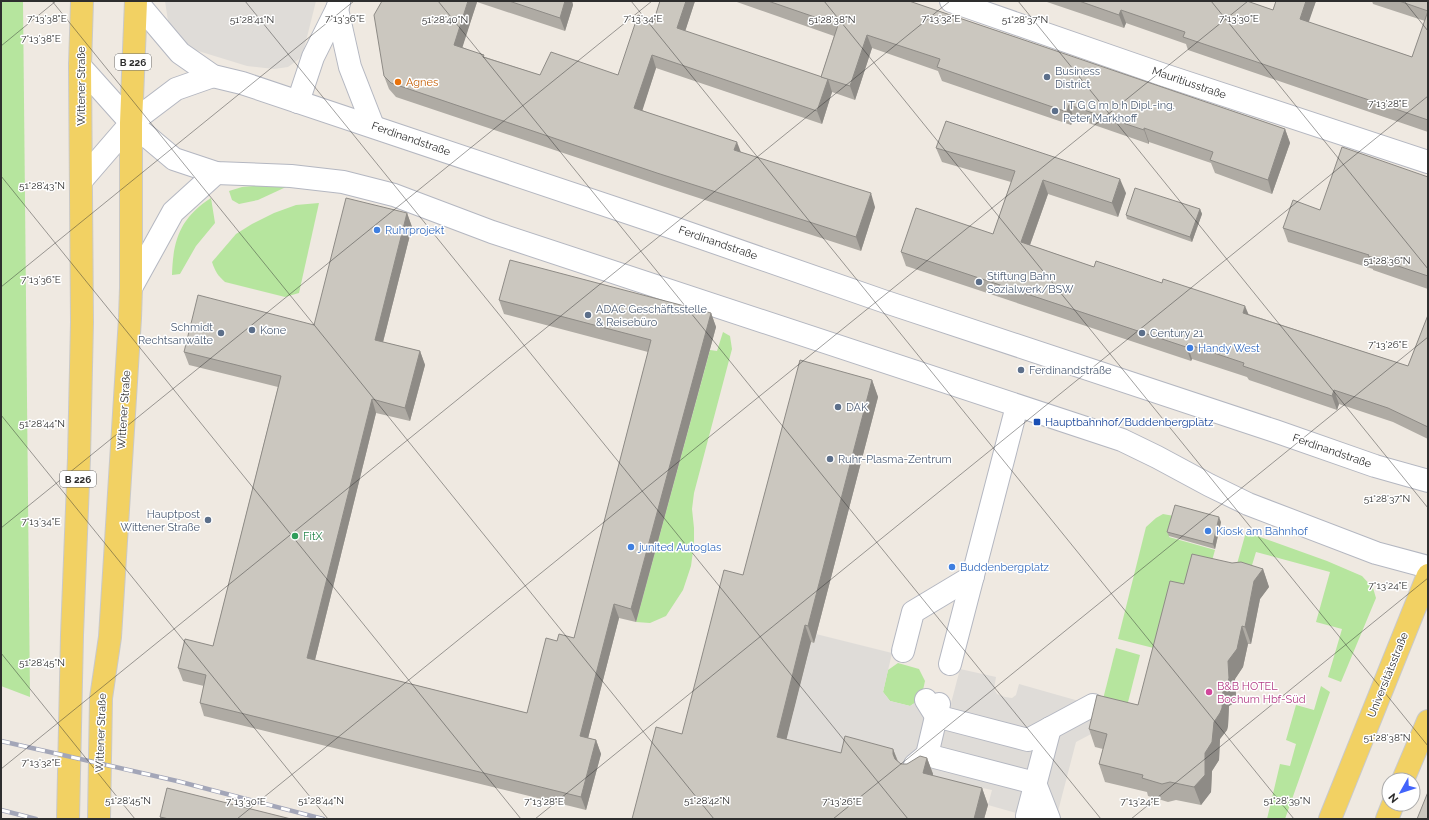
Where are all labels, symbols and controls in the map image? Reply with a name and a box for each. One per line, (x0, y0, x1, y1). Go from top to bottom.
text: 7°13'38"E (27, 13, 67, 24)
text: 7°13'36"E (325, 13, 365, 24)
text: 7°13'34"E (623, 13, 663, 24)
text: 7°13'32"E (921, 13, 961, 24)
text: 7°13'30"E (1219, 13, 1259, 24)
text: 51°28'41"N (230, 14, 274, 25)
text: 51°28'40"N (422, 14, 468, 25)
text: 51°28'38"N (808, 14, 856, 25)
text: 51°28'37"N (1002, 14, 1048, 25)
text: 7°13'38"E (21, 33, 61, 44)
street label: Wittener Straße (75, 46, 88, 126)
road number: B 226 (115, 54, 151, 70)
street label: Mauritiusstraße (1150, 64, 1228, 102)
place label: Business District (1055, 65, 1100, 91)
marker: Business District (1042, 72, 1052, 82)
place label: Agnes (406, 76, 438, 89)
marker: Agnes (393, 77, 403, 87)
text: 7°13'28"E (1368, 98, 1408, 109)
place label: I T G G m b h Dipl.-ing. Peter Markhoff (1063, 99, 1175, 125)
marker: I T G G m b h Dipl.-ing. Peter Markhoff (1050, 106, 1060, 116)
street label: Ferdinandstraße (370, 119, 453, 159)
text: 51°28'43"N (19, 180, 65, 191)
street label: Ferdinandstraße (677, 223, 760, 263)
place label: Ruhrprojekt (385, 224, 445, 237)
marker: Ruhrprojekt (372, 225, 382, 235)
text: 51°28'36"N (1363, 255, 1411, 266)
place label: Stiftung Bahn Sozialwerk/BSW (987, 270, 1074, 296)
text: 7°13'36"E (21, 274, 61, 285)
marker: Stiftung Bahn Sozialwerk/BSW (974, 277, 984, 287)
place label: ADAC Geschäftsstelle & Reisebüro (596, 303, 708, 329)
marker: ADAC Geschäftsstelle & Reisebüro (583, 310, 593, 320)
place label: Schmidt Rechtsanwälte (138, 321, 214, 347)
place label: Kone (260, 324, 287, 337)
marker: Kone (247, 325, 257, 335)
place label: Century 21 (1150, 327, 1204, 340)
marker: Schmidt Rechtsanwälte (216, 328, 226, 338)
marker: Century 21 (1137, 328, 1147, 338)
text: 7°13'26"E (1368, 339, 1408, 350)
place label: Handy West (1198, 342, 1260, 355)
marker: Handy West (1185, 343, 1195, 353)
place label: Ferdinandstraße (1029, 364, 1112, 377)
marker: Ferdinandstraße (1016, 365, 1026, 375)
street label: Wittener Straße (115, 369, 133, 450)
place label: DAK (846, 401, 869, 414)
marker: DAK (833, 402, 843, 412)
place label: Hauptbahnhof/Buddenbergplatz (1045, 416, 1214, 429)
marker: Hauptbahnhof/Buddenbergplatz (1032, 417, 1042, 427)
text: 51°28'44"N (19, 418, 65, 429)
street label: Ferdinandstraße (1291, 431, 1374, 471)
place label: Ruhr-Plasma-Zentrum (838, 453, 952, 466)
marker: Ruhr-Plasma-Zentrum (825, 454, 835, 464)
road number: B 226 (60, 471, 96, 487)
text: 51°28'37"N (1364, 493, 1410, 504)
place label: Hauptpost Wittener Straße (120, 508, 201, 534)
marker: Hauptpost Wittener Straße (203, 515, 213, 525)
text: 7°13'34"E (21, 516, 61, 527)
place label: Kiosk am Bahnhof (1216, 525, 1308, 538)
marker: Kiosk am Bahnhof (1203, 526, 1213, 536)
place label: FitX (303, 530, 323, 543)
marker: FitX (290, 531, 300, 541)
place label: junited Autoglas (637, 541, 721, 554)
marker: junited Autoglas (626, 542, 636, 552)
place label: Buddenbergplatz (960, 561, 1050, 574)
marker: Buddenbergplatz (947, 562, 957, 572)
text: 7°13'24"E (1368, 580, 1408, 591)
street label: Universitätsstraße (1365, 630, 1411, 719)
text: 51°28'45"N (19, 657, 65, 668)
place label: B&B HOTEL Bochum Hbf-Süd (1217, 680, 1306, 706)
marker: B&B HOTEL Bochum Hbf-Süd (1204, 687, 1214, 697)
street label: Wittener Straße (93, 692, 109, 773)
text: 51°28'38"N (1363, 732, 1411, 743)
text: 7°13'32"E (21, 757, 61, 768)
north arrow (1381, 772, 1421, 812)
text: N (1386, 791, 1401, 805)
text: 51°28'45"N (105, 795, 151, 806)
text: 51°28'44"N (298, 795, 344, 806)
text: 51°28'42"N (684, 795, 730, 806)
text: 51°28'39"N (1264, 795, 1310, 806)
text: 7°13'30"E (226, 796, 266, 807)
text: 7°13'28"E (524, 796, 564, 807)
text: 7°13'26"E (822, 796, 862, 807)
text: 7°13'24"E (1120, 796, 1160, 807)

